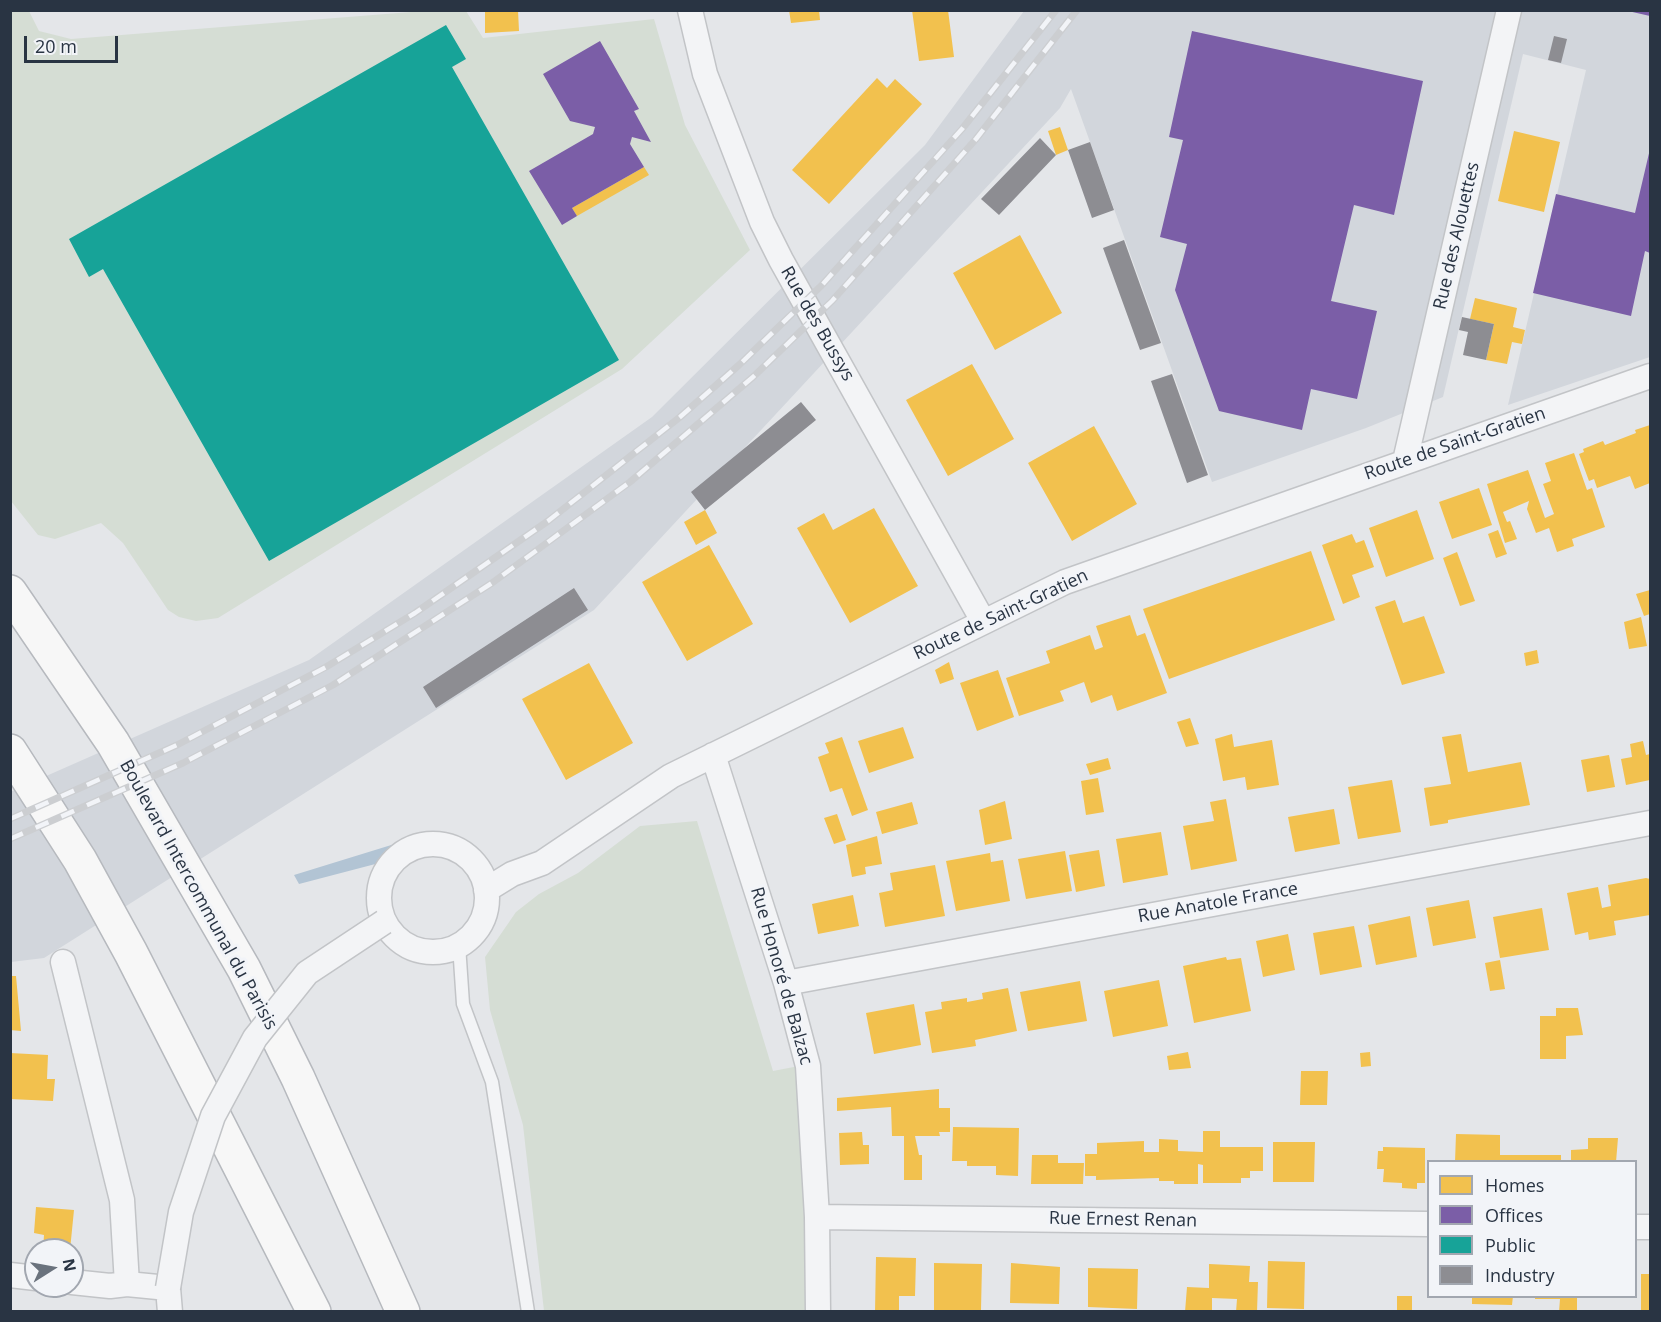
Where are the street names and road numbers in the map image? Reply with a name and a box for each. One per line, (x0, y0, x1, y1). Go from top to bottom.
street label: Rue des Alouettes (1430, 160, 1484, 312)
street label: Rue des Bussys (775, 263, 859, 385)
street label: Route de Saint-Gratien (1362, 403, 1548, 485)
street label: Route de Saint-Gratien (910, 565, 1092, 665)
street label: Boulevard Intercommunal du Parisis (115, 756, 281, 1034)
street label: Rue Anatole France (1136, 878, 1300, 928)
street label: Rue Honoré de Balzac (745, 885, 817, 1067)
street label: Rue Ernest Renan (1049, 1208, 1197, 1232)

